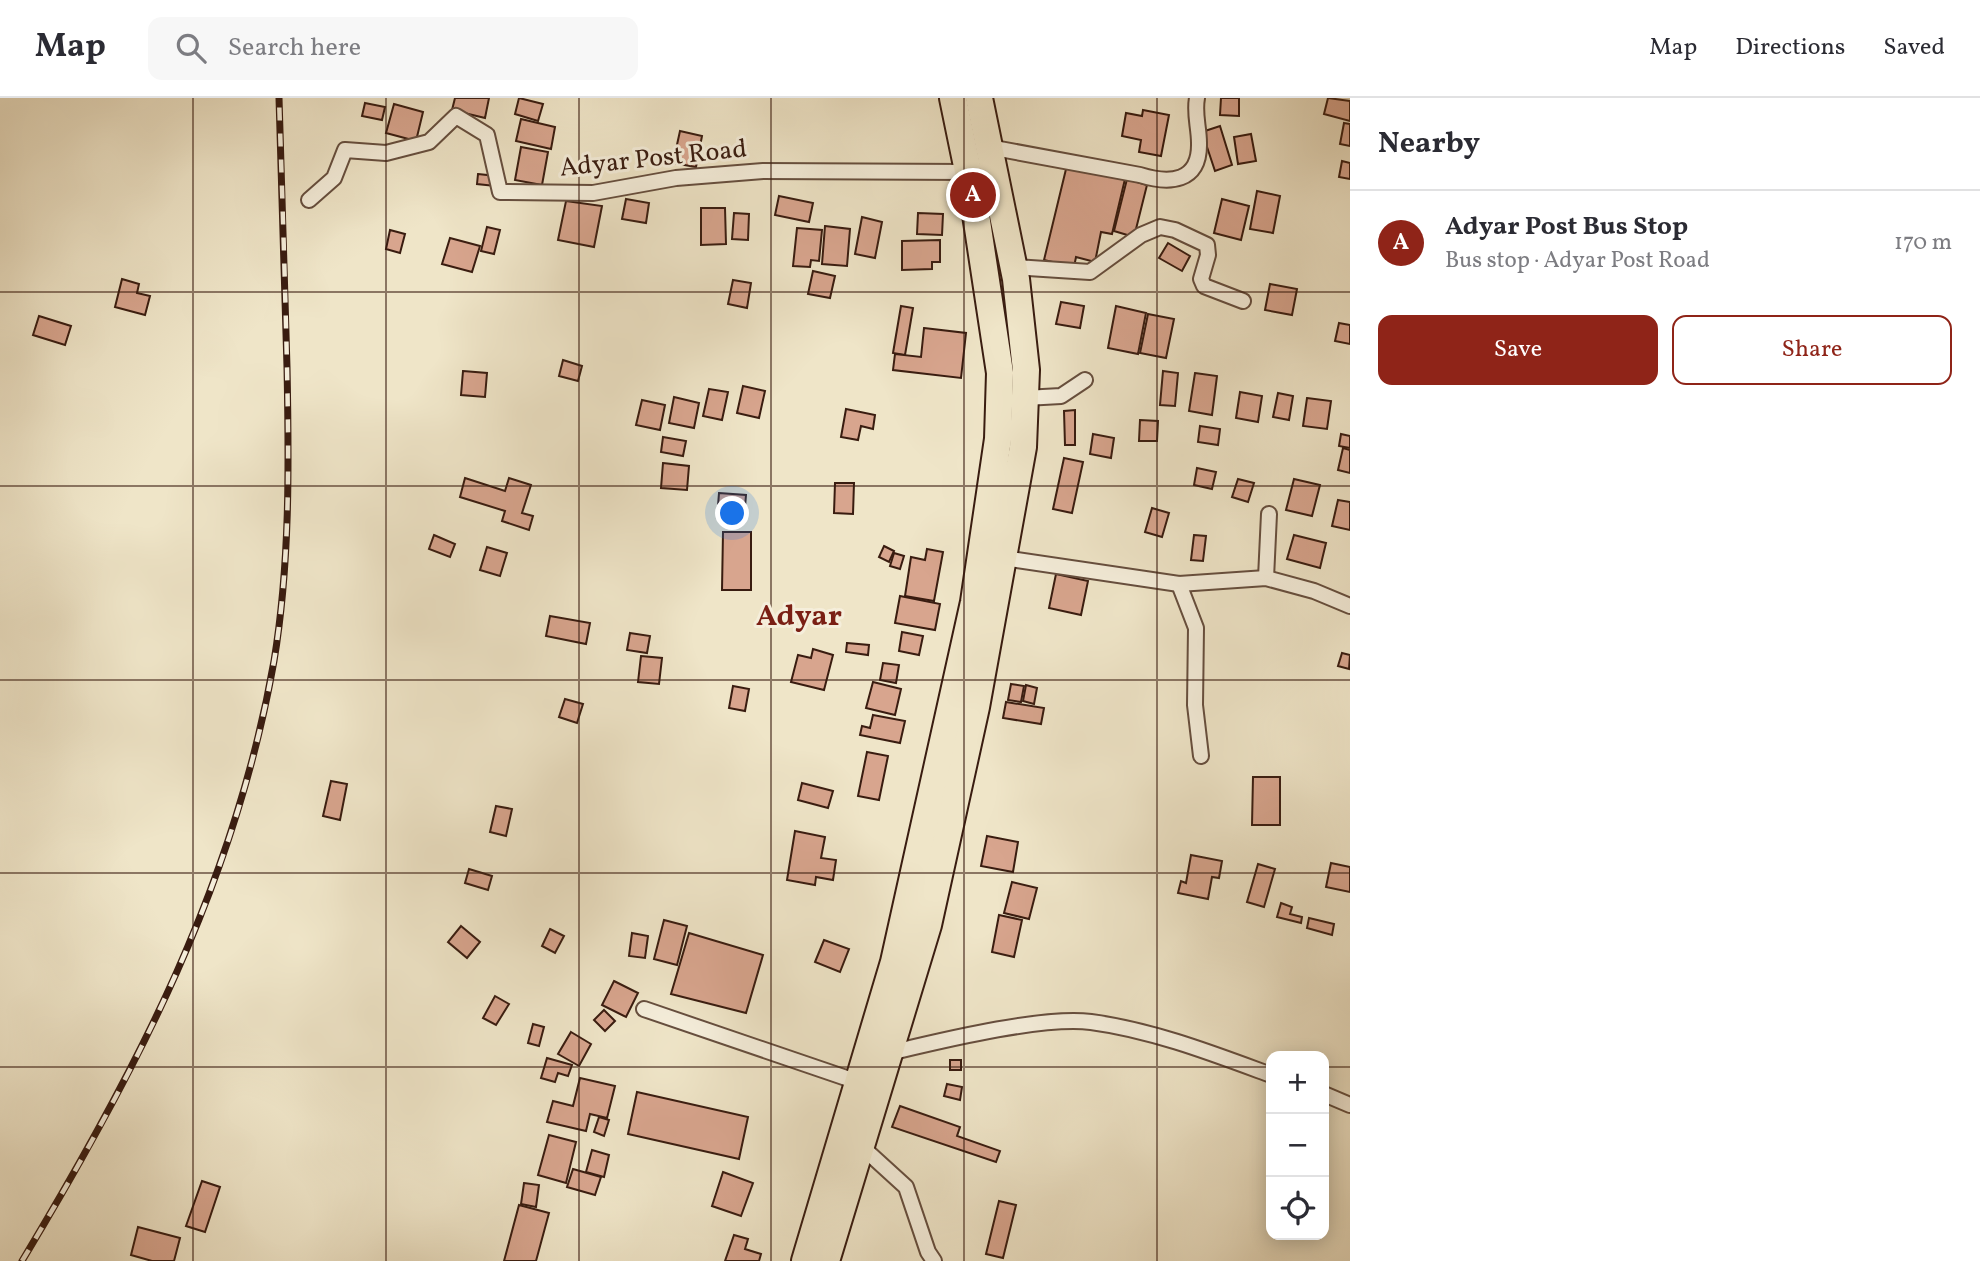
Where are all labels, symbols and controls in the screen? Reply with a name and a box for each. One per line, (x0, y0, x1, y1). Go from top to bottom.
search box (148, 17, 638, 80)
text: Map (35, 25, 106, 71)
icon: search (172, 29, 210, 67)
text: Search here (228, 30, 361, 66)
text: Map (1649, 31, 1697, 65)
text: Directions (1735, 31, 1845, 65)
text: Saved (1883, 31, 1945, 65)
text: Nearby (1378, 123, 1480, 165)
street label: Adyar Post Road (558, 131, 749, 187)
pin: A (950, 169, 996, 221)
text: Adyar Post Bus Stop (1445, 209, 1688, 245)
text: A (1393, 227, 1409, 259)
text: 170 m (1894, 227, 1952, 259)
text: Bus stop · Adyar Post Road (1445, 245, 1710, 277)
button: Save (1378, 315, 1658, 385)
button: Share (1672, 315, 1952, 385)
your location (715, 496, 749, 530)
district label: Adyar (756, 596, 842, 638)
map controls (1266, 1051, 1329, 1240)
button: + (1266, 1051, 1329, 1114)
button: − (1266, 1114, 1329, 1177)
button: locate (1266, 1177, 1329, 1240)

